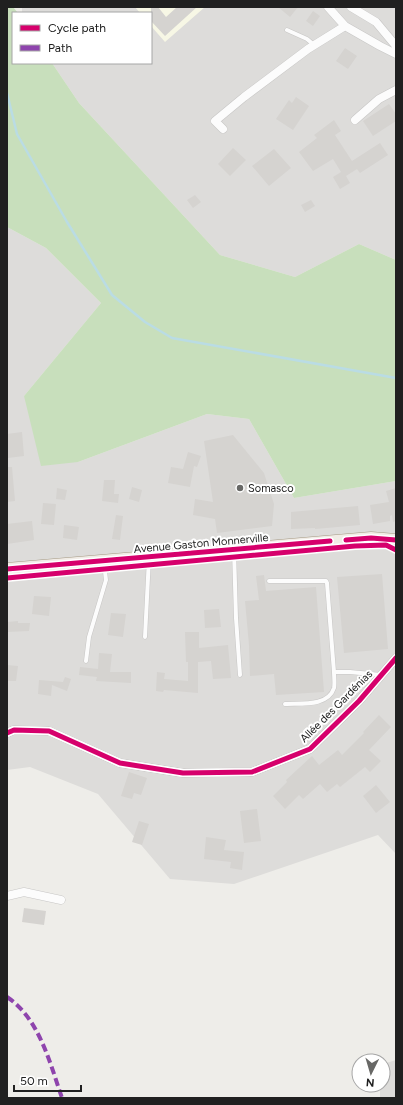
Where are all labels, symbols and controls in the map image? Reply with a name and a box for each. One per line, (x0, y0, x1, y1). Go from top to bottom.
legend (12, 12, 152, 64)
text: Cycle path (48, 21, 106, 35)
text: Path (48, 41, 72, 55)
place label: Somasco (248, 482, 294, 495)
marker: Somasco (235, 483, 245, 493)
street label: Avenue Gaston Monnerville (133, 531, 269, 556)
street label: Allée des Gardénias (297, 667, 375, 745)
north arrow (351, 1053, 391, 1093)
scale bar (14, 1067, 81, 1093)
text: 50 m (20, 1074, 48, 1088)
text: N (365, 1076, 375, 1089)

